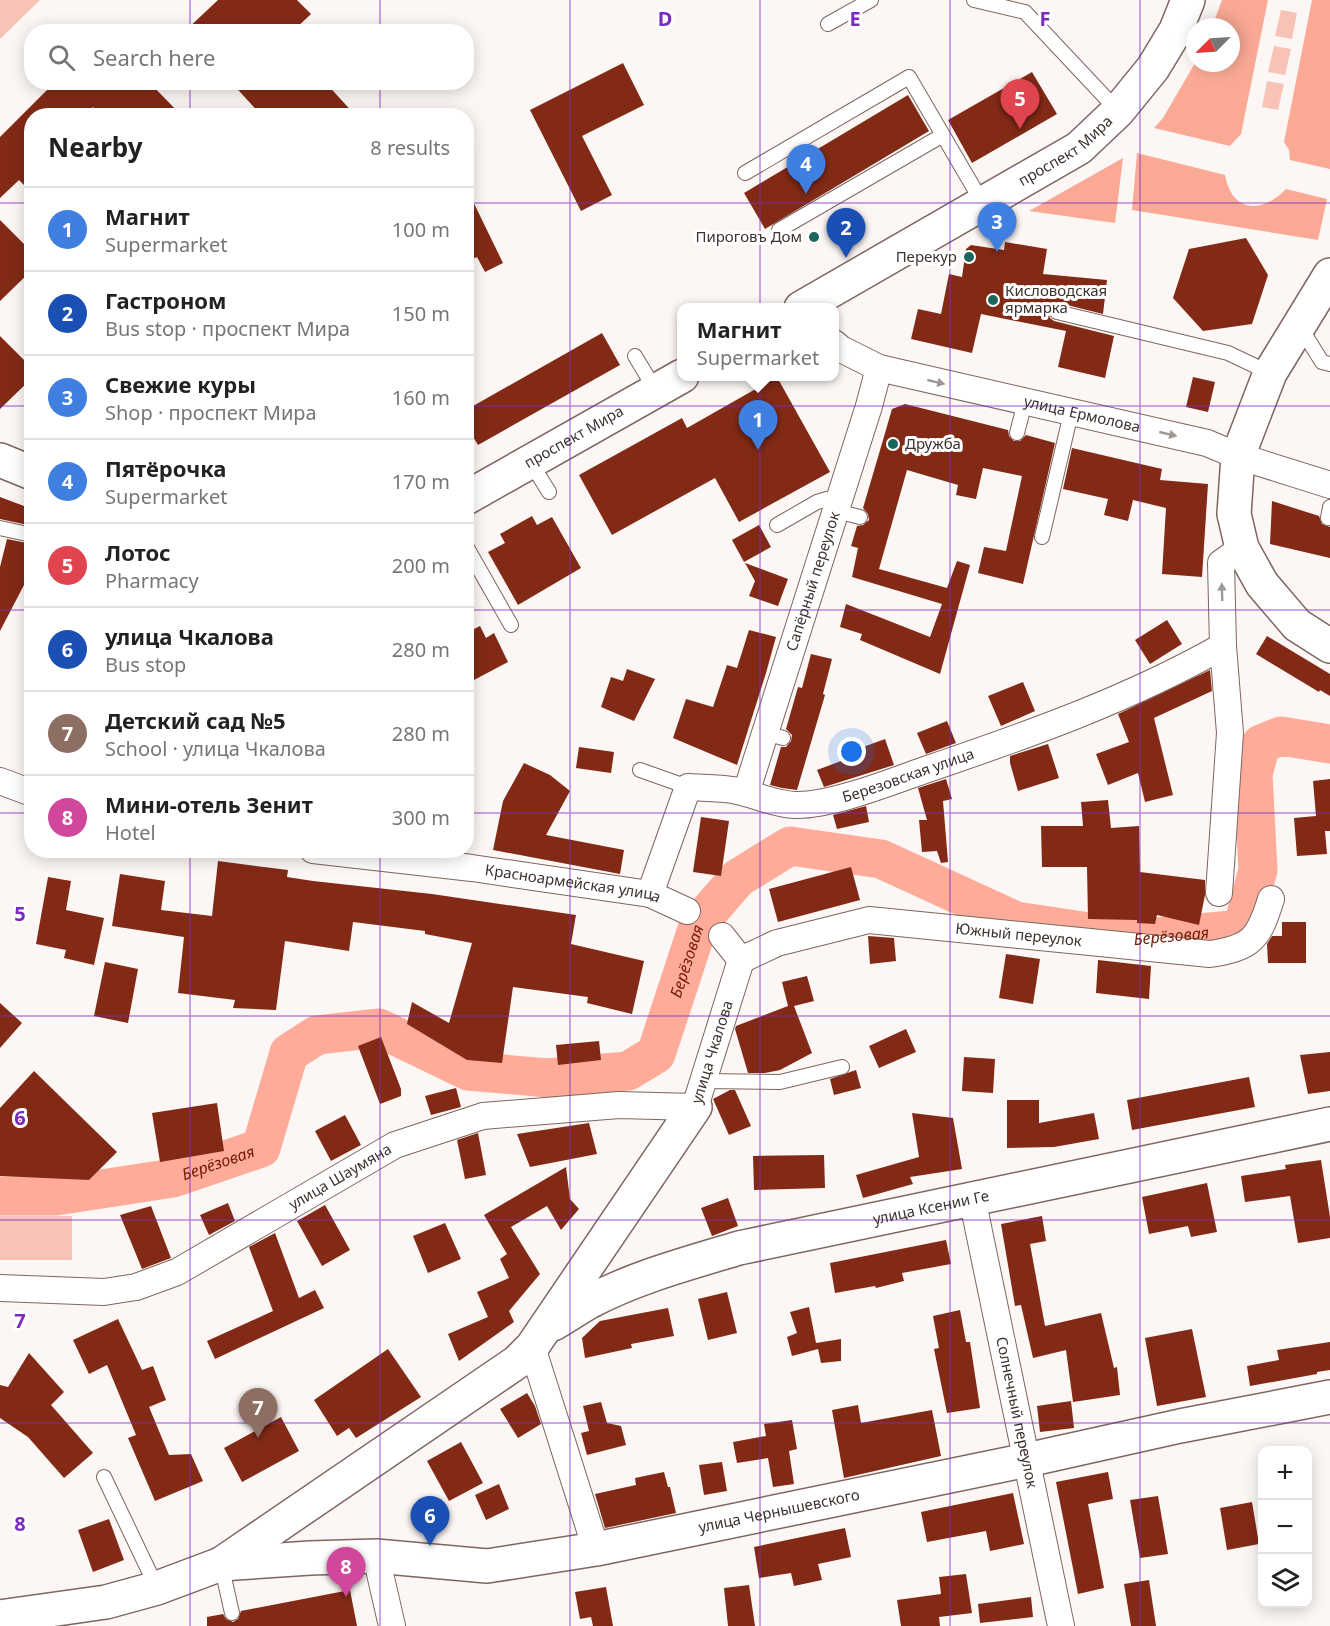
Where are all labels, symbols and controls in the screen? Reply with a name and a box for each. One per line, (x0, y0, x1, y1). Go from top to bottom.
text: D (658, 5, 672, 32)
text: E (849, 5, 861, 32)
text: F (1040, 5, 1050, 32)
north arrow (1186, 18, 1240, 72)
search box (24, 24, 474, 90)
icon: search (45, 41, 78, 74)
text: Search here (93, 42, 215, 72)
pin: 5 (1000, 80, 1040, 129)
street label: проспект Мира (1014, 111, 1116, 190)
text: Nearby (48, 129, 143, 165)
text: 8 results (370, 134, 450, 161)
pin: 4 (786, 144, 826, 194)
text: Магнит (105, 201, 190, 231)
pin: 3 (978, 202, 1016, 252)
pin: 2 (826, 208, 866, 258)
text: 1 (62, 216, 73, 243)
text: 100 m (392, 216, 450, 243)
place label: Пироговъ Дом (695, 226, 802, 246)
marker: Пироговъ Дом (807, 230, 821, 244)
text: Supermarket (105, 231, 228, 258)
place label: Перекур (896, 246, 957, 266)
marker: Перекур (962, 250, 976, 264)
place label: Кисловодская ярмарка (1005, 280, 1107, 317)
text: Гастроном (105, 285, 226, 315)
marker: Кисловодская ярмарка (986, 293, 1000, 307)
text: 2 (62, 300, 73, 327)
text: 150 m (392, 300, 450, 327)
popup (677, 303, 839, 381)
text: Магнит (697, 314, 781, 344)
text: Bus stop · проспект Мира (105, 315, 350, 342)
text: Supermarket (697, 344, 819, 371)
text: Свежие куры (105, 369, 256, 399)
one-way arrow (927, 377, 946, 387)
text: 3 (62, 384, 73, 411)
text: 160 m (392, 384, 450, 411)
street label: улица Ермолова (1022, 390, 1142, 436)
text: Shop · проспект Мира (105, 399, 317, 426)
street label: проспект Мира (520, 400, 627, 472)
pin: 1 (738, 400, 777, 450)
one-way arrow (1158, 430, 1177, 439)
place label: Дружба (905, 433, 961, 453)
marker: Дружба (886, 437, 900, 451)
text: Пятёрочка (105, 453, 226, 483)
text: 4 (62, 468, 73, 495)
text: 170 m (392, 468, 450, 495)
text: Supermarket (105, 483, 228, 510)
street label: Сапёрный переулок (781, 509, 844, 653)
text: Лотос (105, 537, 171, 567)
text: 5 (62, 552, 73, 579)
text: 200 m (392, 552, 450, 579)
text: Pharmacy (105, 567, 199, 594)
one-way arrow (1217, 582, 1226, 601)
text: улица Чкалова (105, 621, 274, 651)
text: 6 (62, 636, 73, 663)
text: 280 m (392, 636, 450, 663)
text: Bus stop (105, 651, 186, 678)
text: Детский сад №5 (105, 705, 286, 735)
text: 7 (62, 720, 73, 747)
text: 280 m (392, 720, 450, 747)
text: School · улица Чкалова (105, 735, 326, 762)
your location (837, 737, 866, 766)
street label: Березовская улица (840, 743, 976, 806)
text: Мини-отель Зенит (105, 789, 313, 819)
text: 8 (62, 804, 73, 831)
text: 300 m (392, 804, 450, 831)
text: Hotel (105, 819, 156, 846)
street label: Красноармейская улица (484, 859, 664, 907)
text: 5 (14, 900, 26, 927)
street label: Южный переулок (955, 918, 1083, 950)
water label: Берёзовая (1133, 921, 1210, 950)
water label: Берёзовая (664, 922, 709, 1000)
street label: улица Чкалова (686, 998, 737, 1106)
text: 6 (14, 1104, 26, 1131)
street label: улица Шаумяна (285, 1138, 395, 1214)
water label: Берёзовая (179, 1140, 257, 1185)
street label: улица Ксении Ге (871, 1185, 991, 1229)
text: 7 (14, 1307, 26, 1334)
street label: Солнечный переулок (992, 1335, 1043, 1490)
pin: 7 (238, 1388, 278, 1438)
map controls (1258, 1446, 1312, 1608)
button: + (1258, 1446, 1312, 1500)
street label: улица Чернышевского (697, 1484, 861, 1537)
pin: 6 (410, 1496, 450, 1546)
button: − (1258, 1500, 1312, 1554)
text: 8 (14, 1510, 26, 1537)
pin: 8 (326, 1548, 366, 1597)
button: layers (1258, 1554, 1312, 1608)

